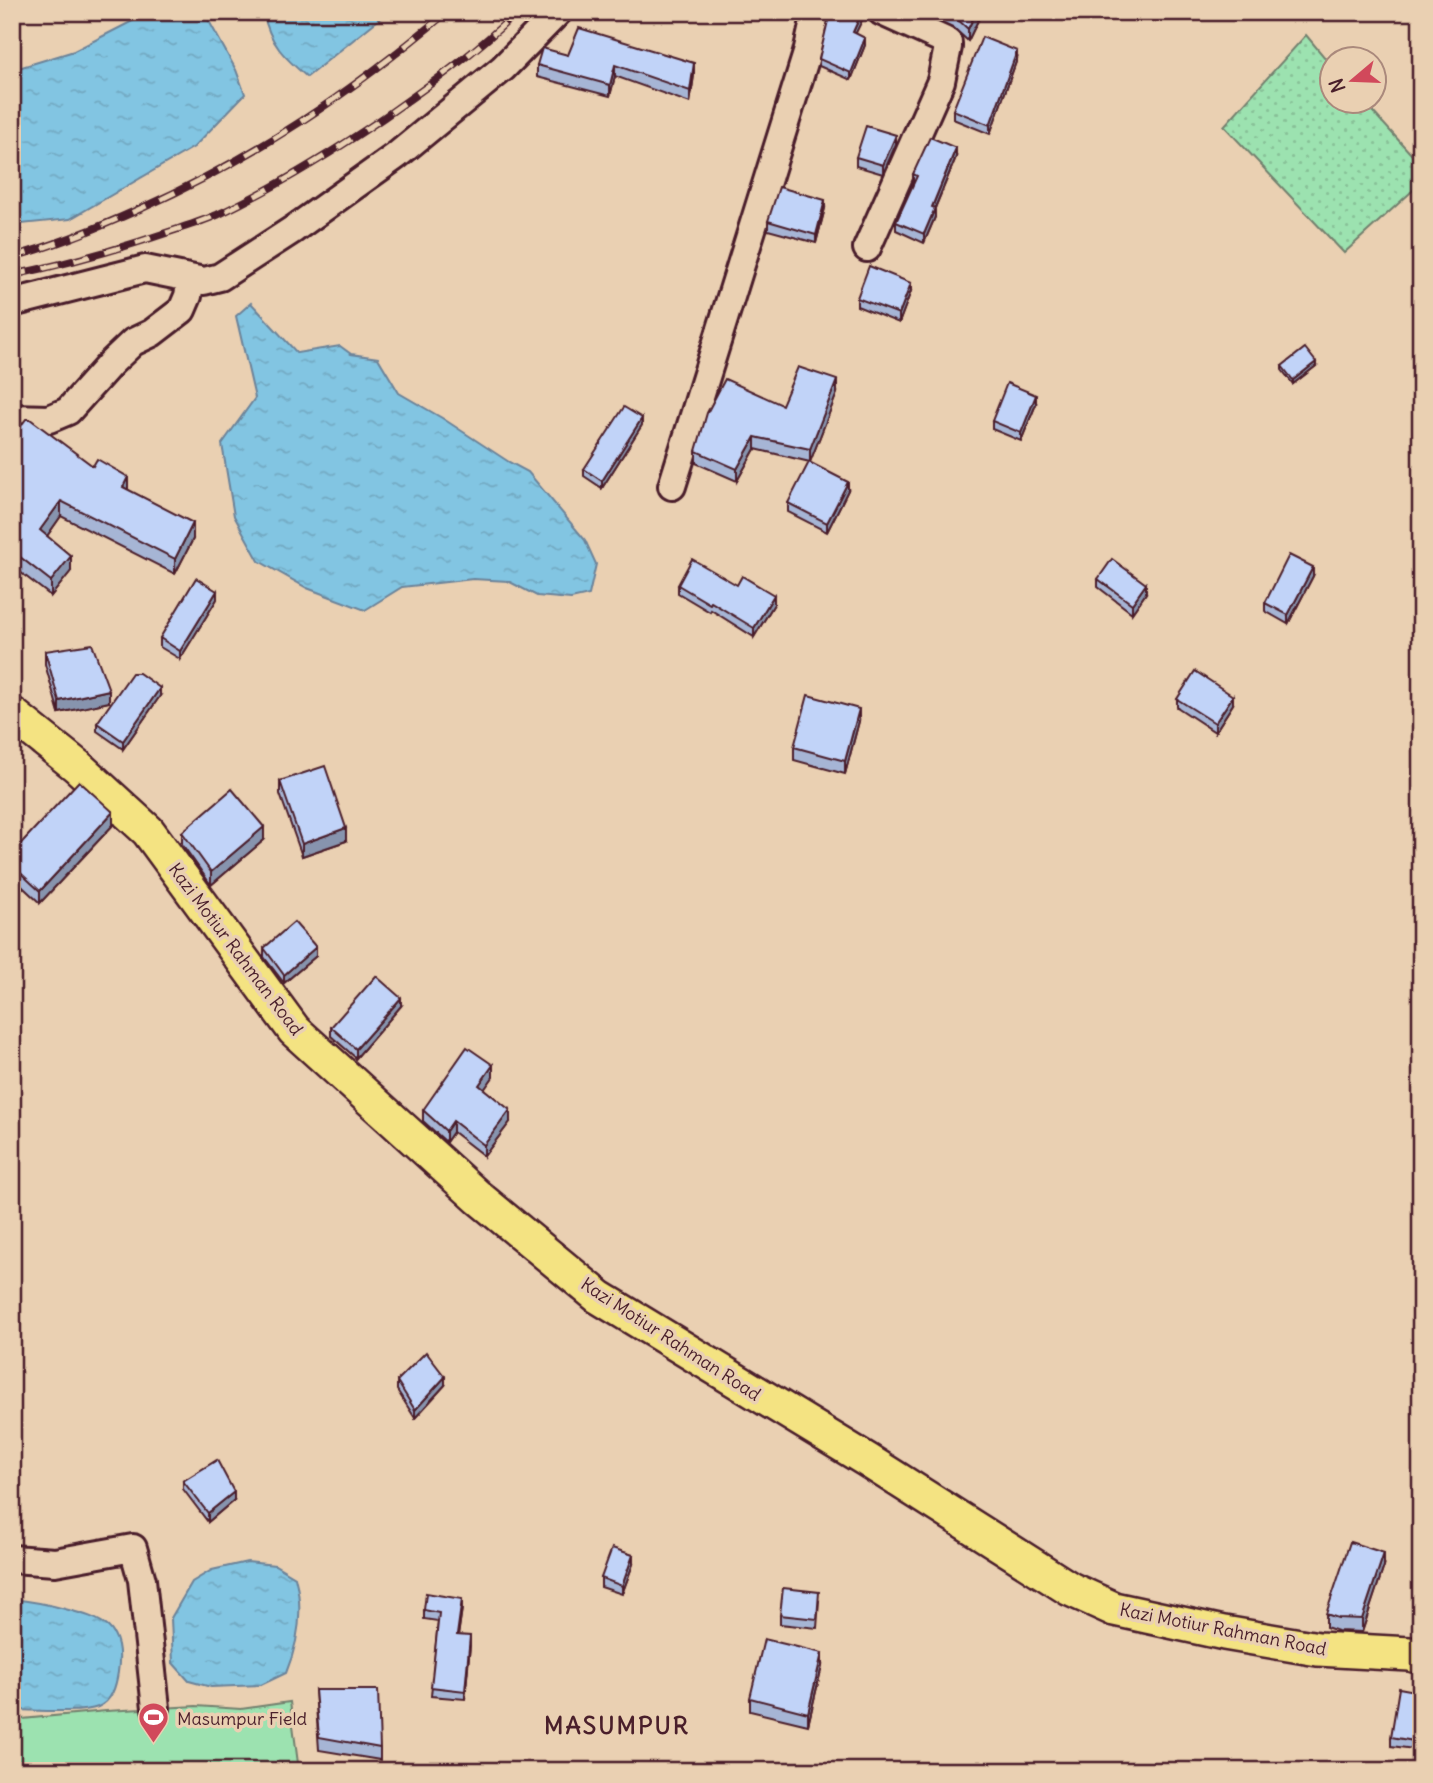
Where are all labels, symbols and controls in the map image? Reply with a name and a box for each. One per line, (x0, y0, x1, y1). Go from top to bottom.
north arrow (1318, 46, 1388, 116)
text: N (1323, 75, 1350, 96)
street label: Kazi Motiur Rahman Road (164, 858, 309, 1040)
street label: Kazi Motiur Rahman Road (577, 1272, 766, 1406)
street label: Kazi Motiur Rahman Road (1118, 1598, 1329, 1660)
sports icon: Masumpur Field (137, 1701, 171, 1745)
place label: Masumpur Field (177, 1707, 308, 1730)
district label: MASUMPUR (544, 1710, 690, 1740)

